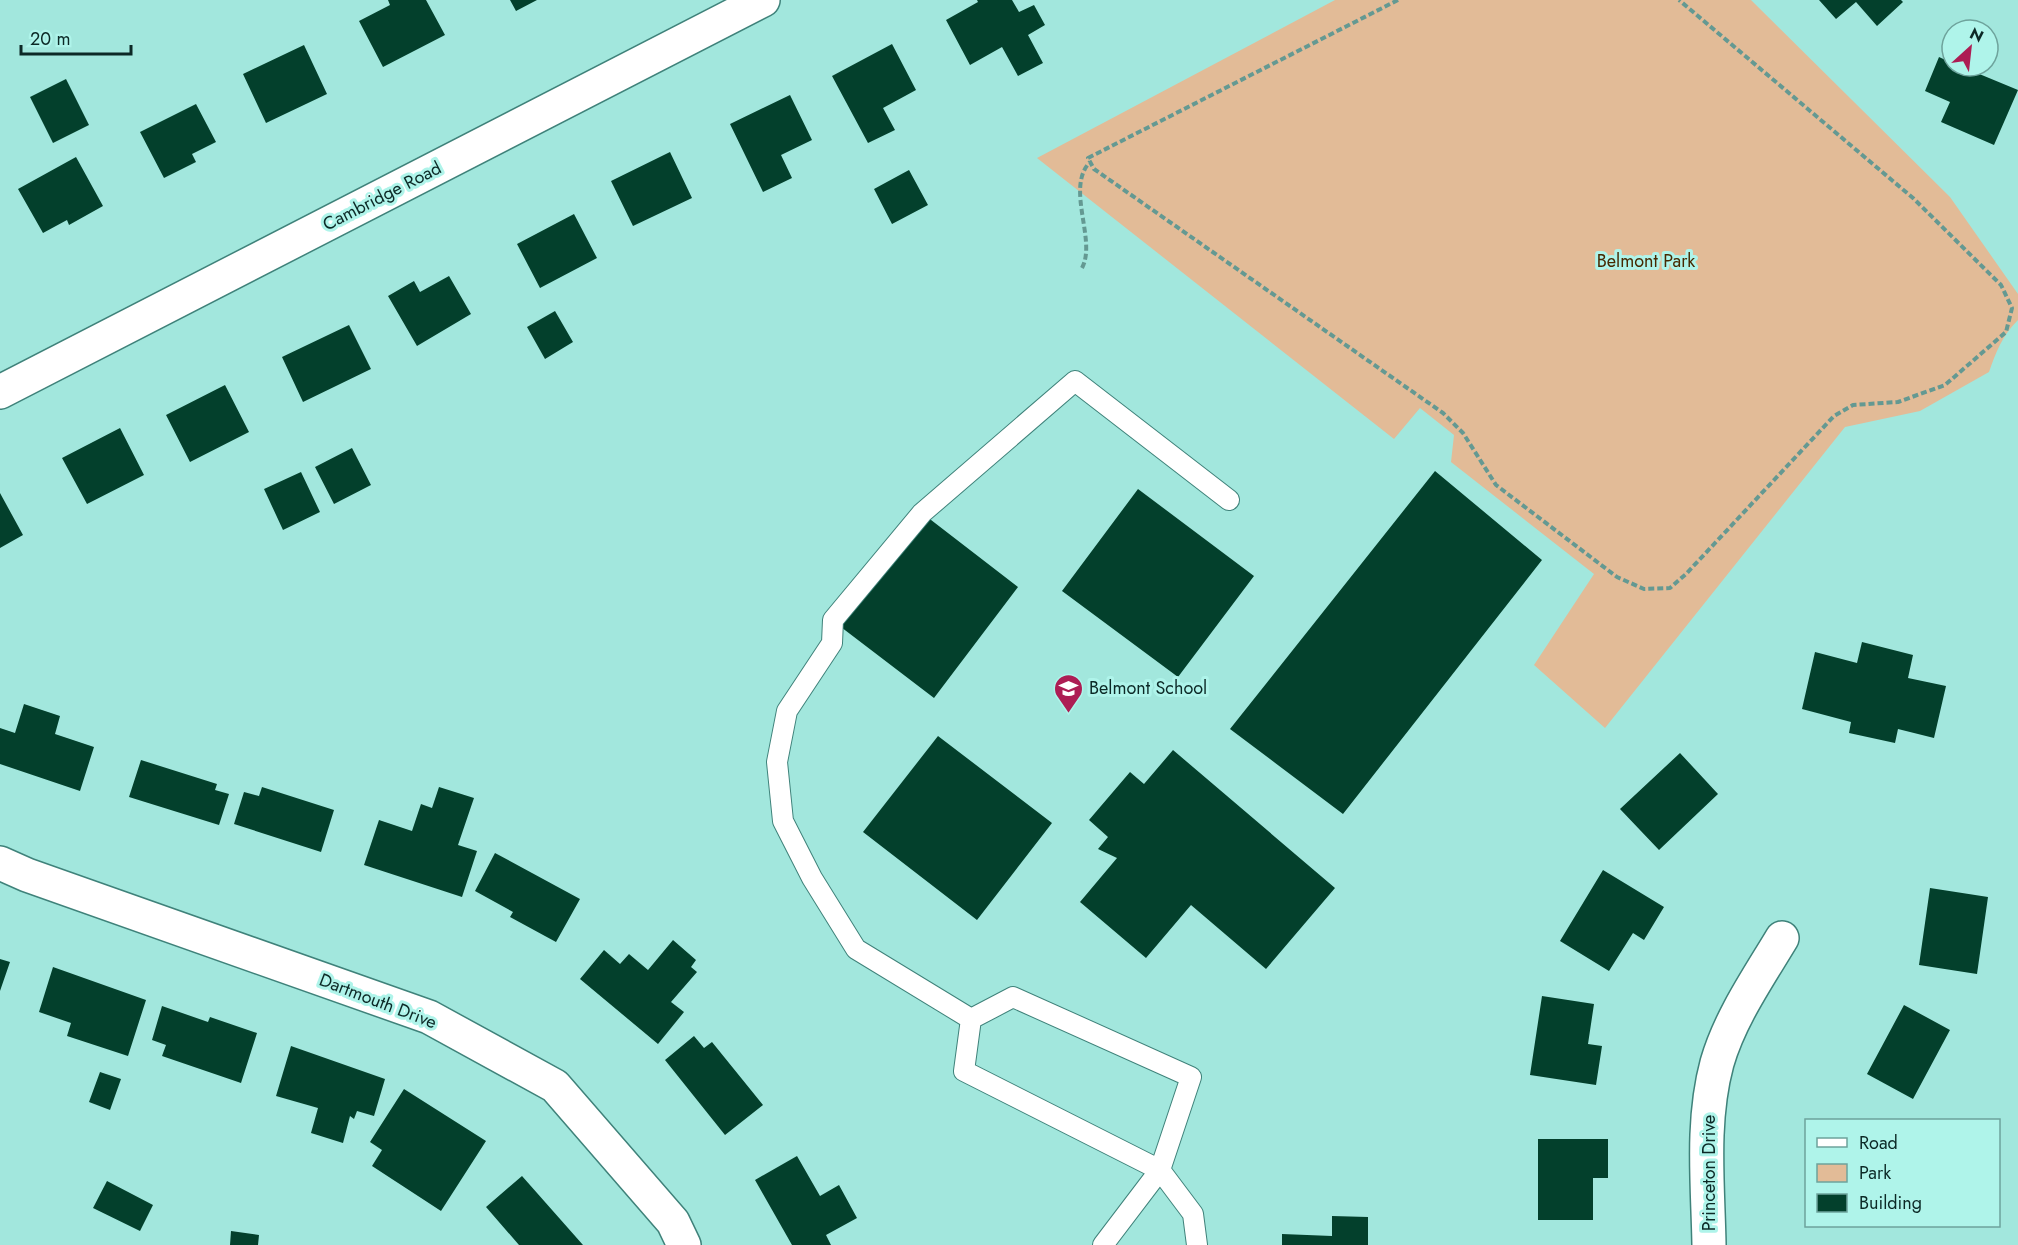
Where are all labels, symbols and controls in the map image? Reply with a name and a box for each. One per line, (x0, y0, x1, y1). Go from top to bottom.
scale bar (21, 18, 130, 56)
north arrow (1940, 18, 2000, 78)
text: N (1966, 22, 1987, 48)
text: 20 m (30, 26, 70, 52)
street label: Cambridge Road (318, 155, 446, 237)
park label: Belmont Park (1597, 248, 1695, 274)
school or university icon: Belmont School (1052, 672, 1084, 714)
place label: Belmont School (1089, 675, 1207, 701)
street label: Dartmouth Drive (316, 967, 440, 1035)
street label: Princeton Drive (1696, 1115, 1722, 1231)
legend (1805, 1119, 2000, 1227)
text: Road (1859, 1130, 1898, 1156)
text: Park (1859, 1160, 1891, 1186)
text: Building (1859, 1190, 1922, 1216)

